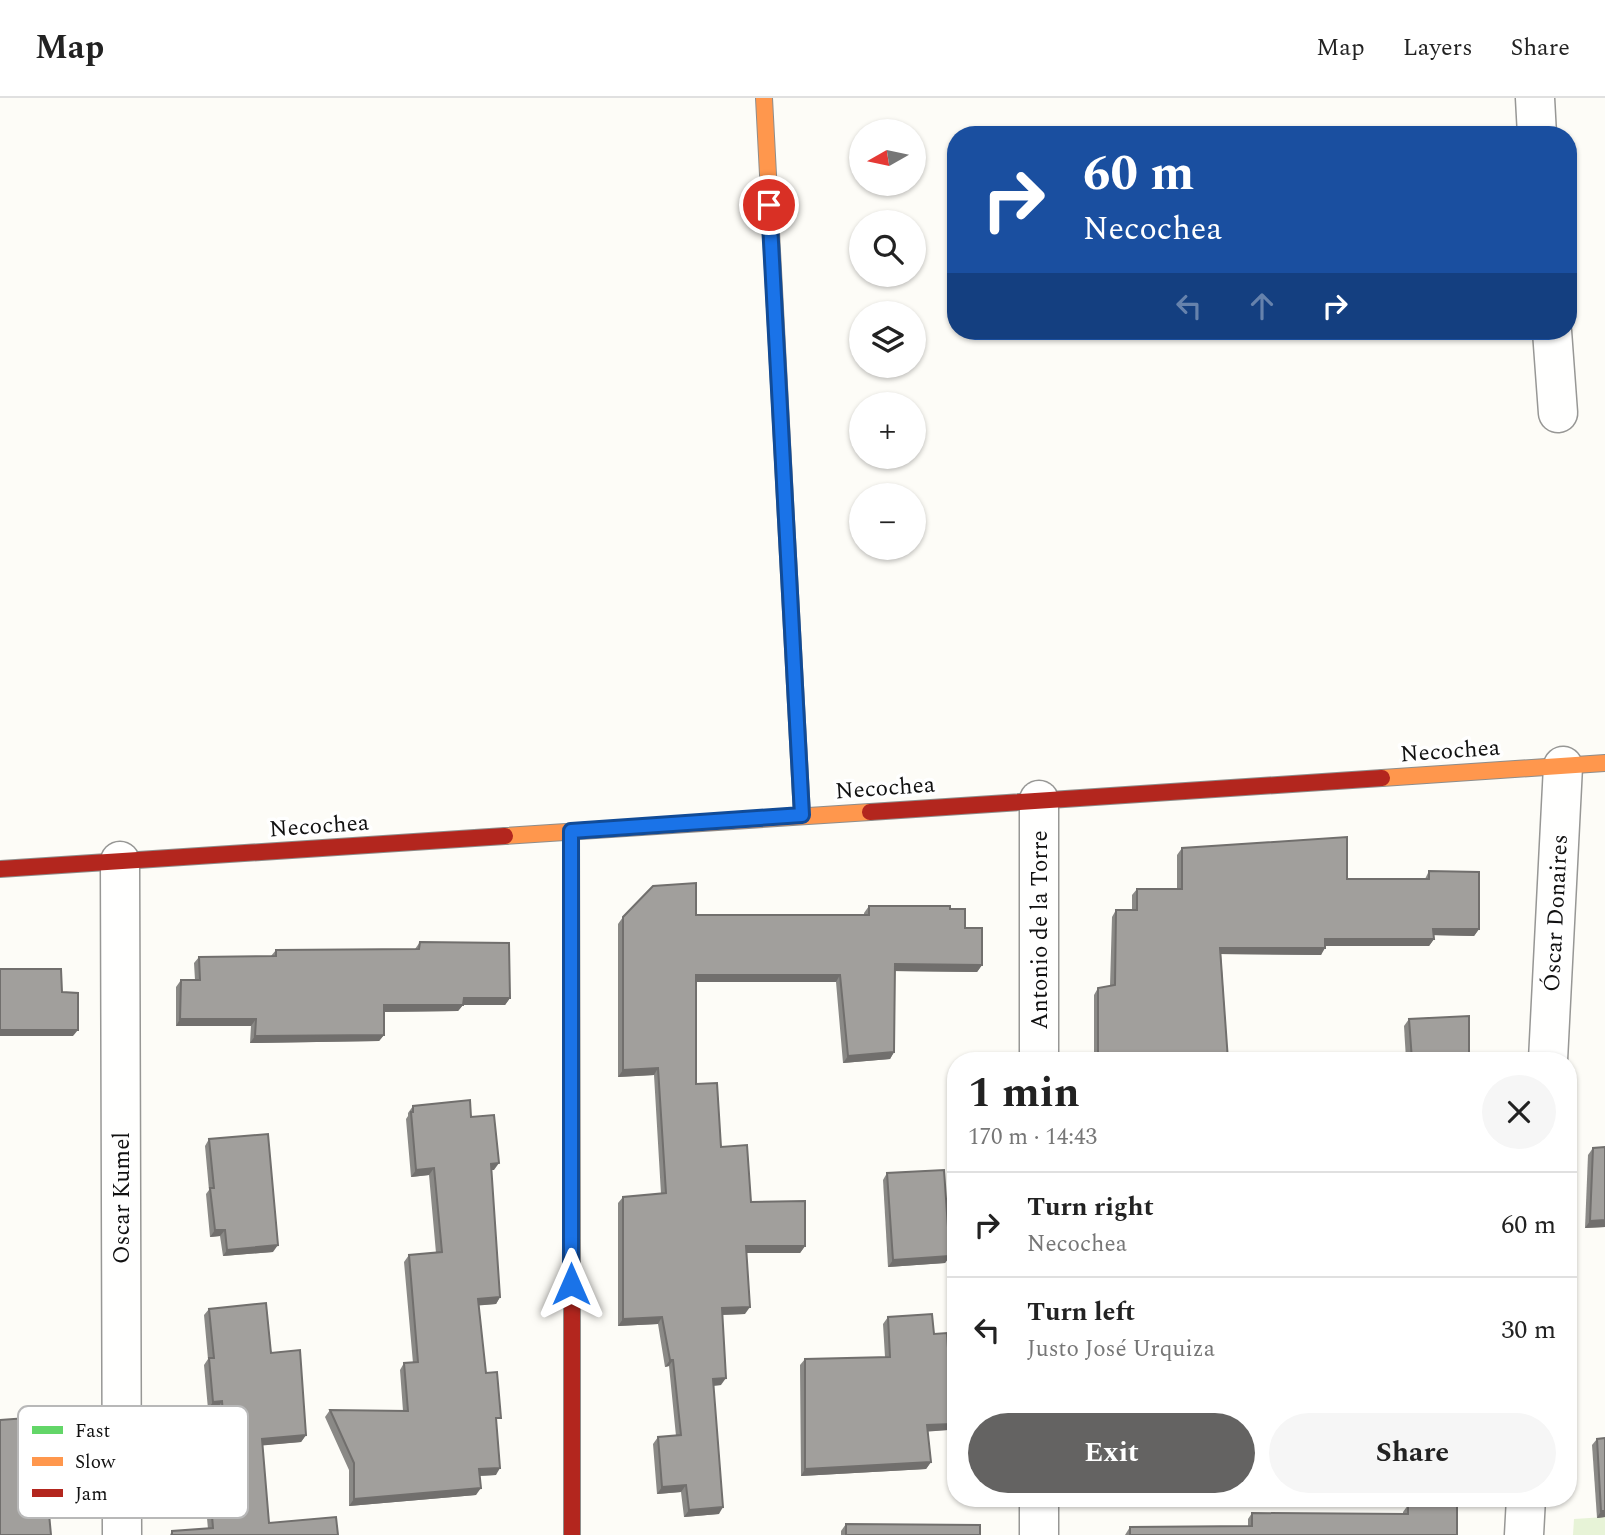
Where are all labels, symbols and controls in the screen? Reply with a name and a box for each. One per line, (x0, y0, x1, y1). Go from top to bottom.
text: Map (35, 23, 104, 73)
text: Map (1316, 30, 1365, 66)
text: Layers (1403, 30, 1473, 66)
text: Share (1511, 30, 1570, 66)
north arrow (849, 119, 926, 196)
map controls (849, 119, 926, 560)
text: 60 m (1083, 137, 1194, 212)
icon: right (968, 154, 1059, 245)
pin (739, 175, 799, 235)
icon: arrive (750, 186, 788, 224)
text: Necochea (1083, 205, 1222, 254)
button: search (849, 210, 926, 287)
icon: left (1170, 287, 1208, 325)
icon: ahead (1243, 287, 1281, 325)
icon: right (1316, 287, 1354, 325)
button: layers (849, 301, 926, 378)
button: + (849, 392, 926, 469)
button: − (849, 483, 926, 560)
street label: Necochea (1399, 731, 1501, 772)
street label: Necochea (834, 768, 936, 809)
street label: Necochea (268, 806, 370, 847)
street label: Antonio de la Torre (1023, 830, 1058, 1030)
street label: Óscar Donaires (1535, 833, 1578, 993)
text: 1 min (968, 1062, 1080, 1125)
button: close (1482, 1075, 1556, 1149)
text: 170 m · 14:43 (968, 1120, 1097, 1155)
street label: Oscar Kumel (105, 1132, 140, 1264)
text: Turn right (1027, 1187, 1154, 1227)
text: 60 m (1501, 1205, 1556, 1245)
icon: right (968, 1206, 1006, 1244)
text: Necochea (1027, 1227, 1127, 1262)
position arrow (534, 1247, 608, 1321)
text: Turn left (1027, 1292, 1135, 1332)
text: 30 m (1501, 1310, 1556, 1350)
icon: left (968, 1311, 1006, 1349)
text: Justo José Urquiza (1027, 1332, 1215, 1367)
legend (18, 1406, 248, 1518)
button: Exit (968, 1413, 1255, 1493)
button: Share (1269, 1413, 1556, 1493)
text: Fast (75, 1417, 111, 1446)
text: Slow (75, 1448, 116, 1477)
text: Jam (75, 1480, 107, 1509)

